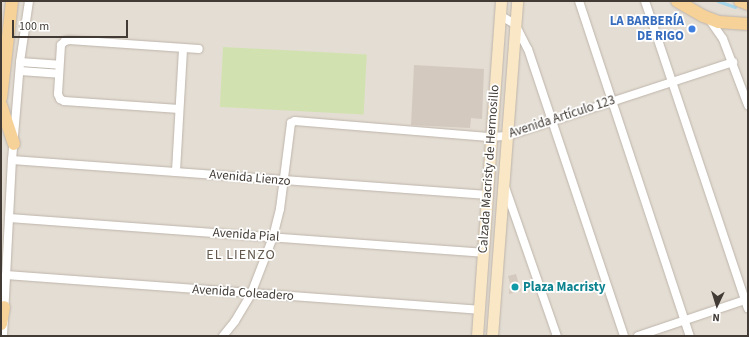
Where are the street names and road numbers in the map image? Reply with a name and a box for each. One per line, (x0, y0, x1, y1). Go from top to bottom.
street label: Calzada Macristy de Hermosillo (475, 84, 503, 254)
street label: Avenida Artículo 123 (507, 92, 617, 142)
street label: Avenida Lienzo (209, 167, 291, 189)
street label: Avenida Pial (212, 225, 280, 245)
street label: Avenida Coleadero (192, 282, 294, 304)

